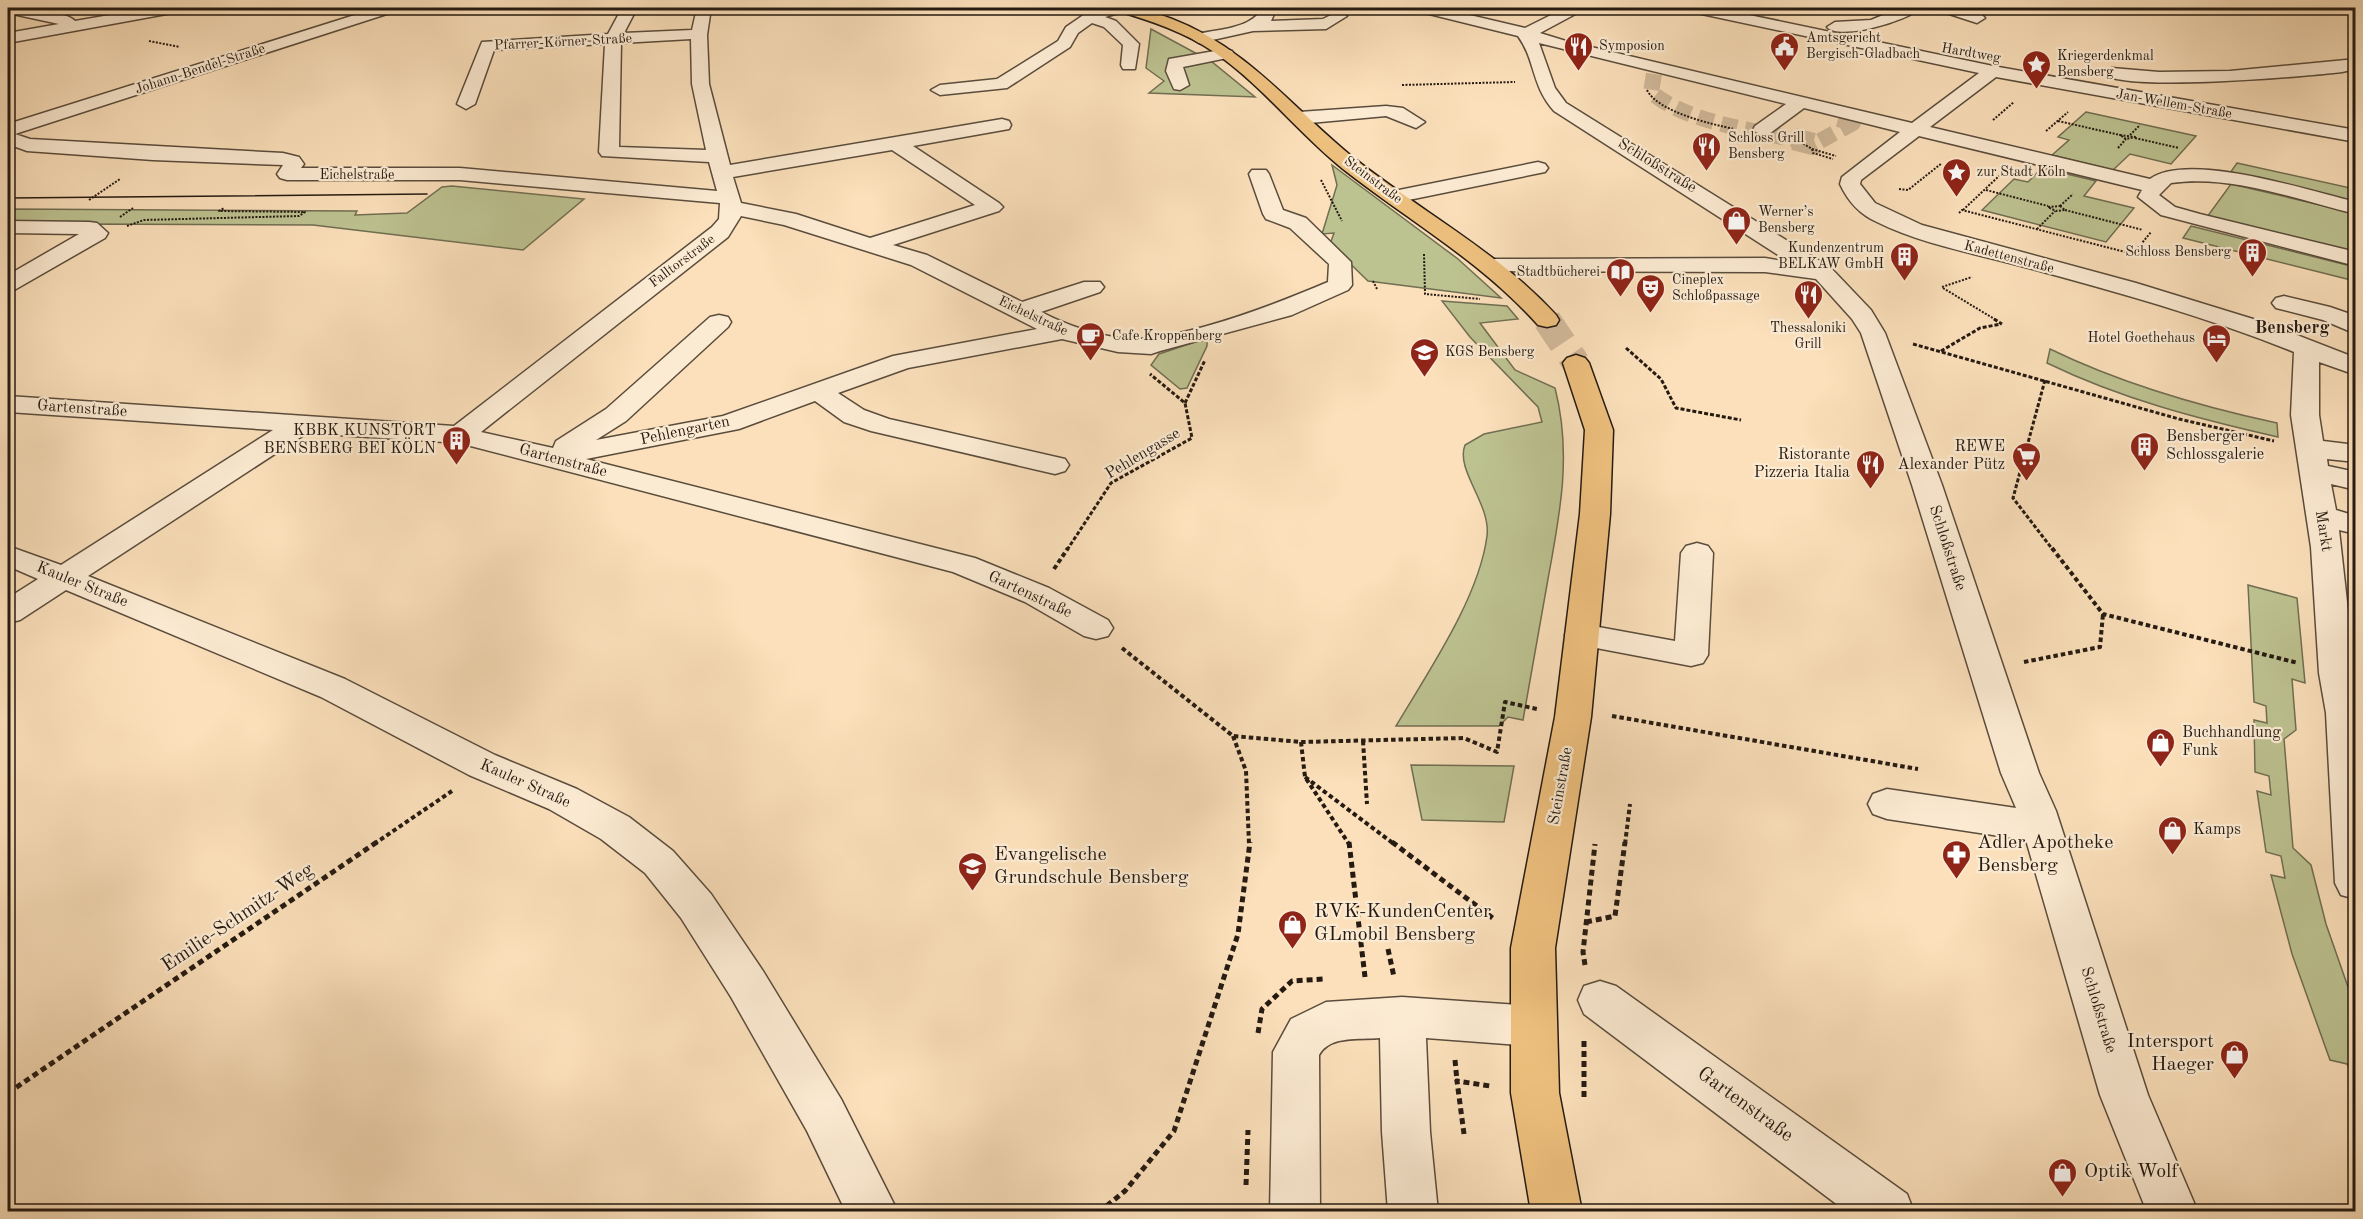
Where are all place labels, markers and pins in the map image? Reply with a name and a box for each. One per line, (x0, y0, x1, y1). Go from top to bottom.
restaurant icon: Symposion (1562, 30, 1594, 72)
public building icon: Amtsgericht Bergisch-Gladbach (1769, 30, 1801, 72)
place label: Amtsgericht Bergisch-Gladbach (1806, 31, 1920, 61)
place label: Symposion (1599, 39, 1665, 53)
place icon: Kriegerdenkmal Bensberg (2020, 48, 2052, 90)
place label: Kriegerdenkmal Bensberg (2057, 49, 2154, 79)
restaurant icon: Schloss Grill Bensberg (1691, 130, 1723, 172)
place label: Schloss Grill Bensberg (1728, 131, 1805, 161)
place icon: zur Stadt Köln (1940, 156, 1972, 198)
place label: zur Stadt Köln (1977, 165, 2066, 179)
shop icon: Werner’s Bensberg (1721, 204, 1753, 246)
place label: Werner’s Bensberg (1758, 205, 1815, 235)
building icon: Schloss Bensberg (2236, 236, 2268, 278)
building icon: Kundenzentrum BELKAW GmbH (1889, 240, 1921, 282)
place label: Kundenzentrum BELKAW GmbH (1778, 241, 1884, 271)
place label: Schloss Bensberg (2125, 245, 2231, 259)
library icon: Stadtbücherei (1605, 256, 1637, 298)
place label: Stadtbücherei (1517, 265, 1600, 279)
theatre icon: Cineplex Schloßpassage (1635, 272, 1667, 314)
place label: Cineplex Schloßpassage (1672, 273, 1760, 303)
restaurant icon: Thessaloniki Grill (1792, 278, 1824, 320)
cafe icon: Cafe Kroppenberg (1075, 320, 1107, 362)
place label: Thessaloniki Grill (1770, 321, 1846, 351)
hotel icon: Hotel Goethehaus (2200, 322, 2232, 364)
place label: Cafe Kroppenberg (1112, 329, 1222, 343)
place label: Hotel Goethehaus (2087, 331, 2195, 345)
school or university icon: KGS Bensberg (1408, 336, 1440, 378)
place label: KGS Bensberg (1445, 345, 1535, 359)
place label: KBBK KUNSTORT BENSBERG BEI KÖLN (264, 423, 436, 457)
building icon: KBBK KUNSTORT BENSBERG BEI KÖLN (441, 424, 473, 466)
place label: Bensberger Schlossgalerie (2166, 429, 2264, 463)
building icon: Bensberger Schlossgalerie (2129, 430, 2161, 472)
place label: REWE Alexander Pütz (1897, 439, 2005, 473)
supermarket icon: REWE Alexander Pütz (2010, 440, 2042, 482)
place label: Ristorante Pizzeria Italia (1754, 447, 1850, 481)
restaurant icon: Ristorante Pizzeria Italia (1855, 448, 1887, 490)
place label: Buchhandlung Funk (2182, 725, 2281, 759)
shop icon: Buchhandlung Funk (2145, 726, 2177, 768)
shop icon: Kamps (2156, 814, 2188, 856)
place label: Kamps (2193, 822, 2241, 838)
place label: Adler Apotheke Bensberg (1977, 833, 2113, 876)
pharmacy icon: Adler Apotheke Bensberg (1940, 838, 1972, 880)
place label: Evangelische Grundschule Bensberg (994, 845, 1189, 888)
school or university icon: Evangelische Grundschule Bensberg (957, 850, 989, 892)
place label: RVK-KundenCenter GLmobil Bensberg (1314, 902, 1491, 945)
shop icon: RVK-KundenCenter GLmobil Bensberg (1277, 908, 1309, 950)
place label: Intersport Haeger (2127, 1032, 2214, 1075)
shop icon: Intersport Haeger (2219, 1038, 2251, 1080)
shop icon: Optik Wolf (2047, 1156, 2079, 1198)
place label: Optik Wolf (2084, 1162, 2180, 1182)

